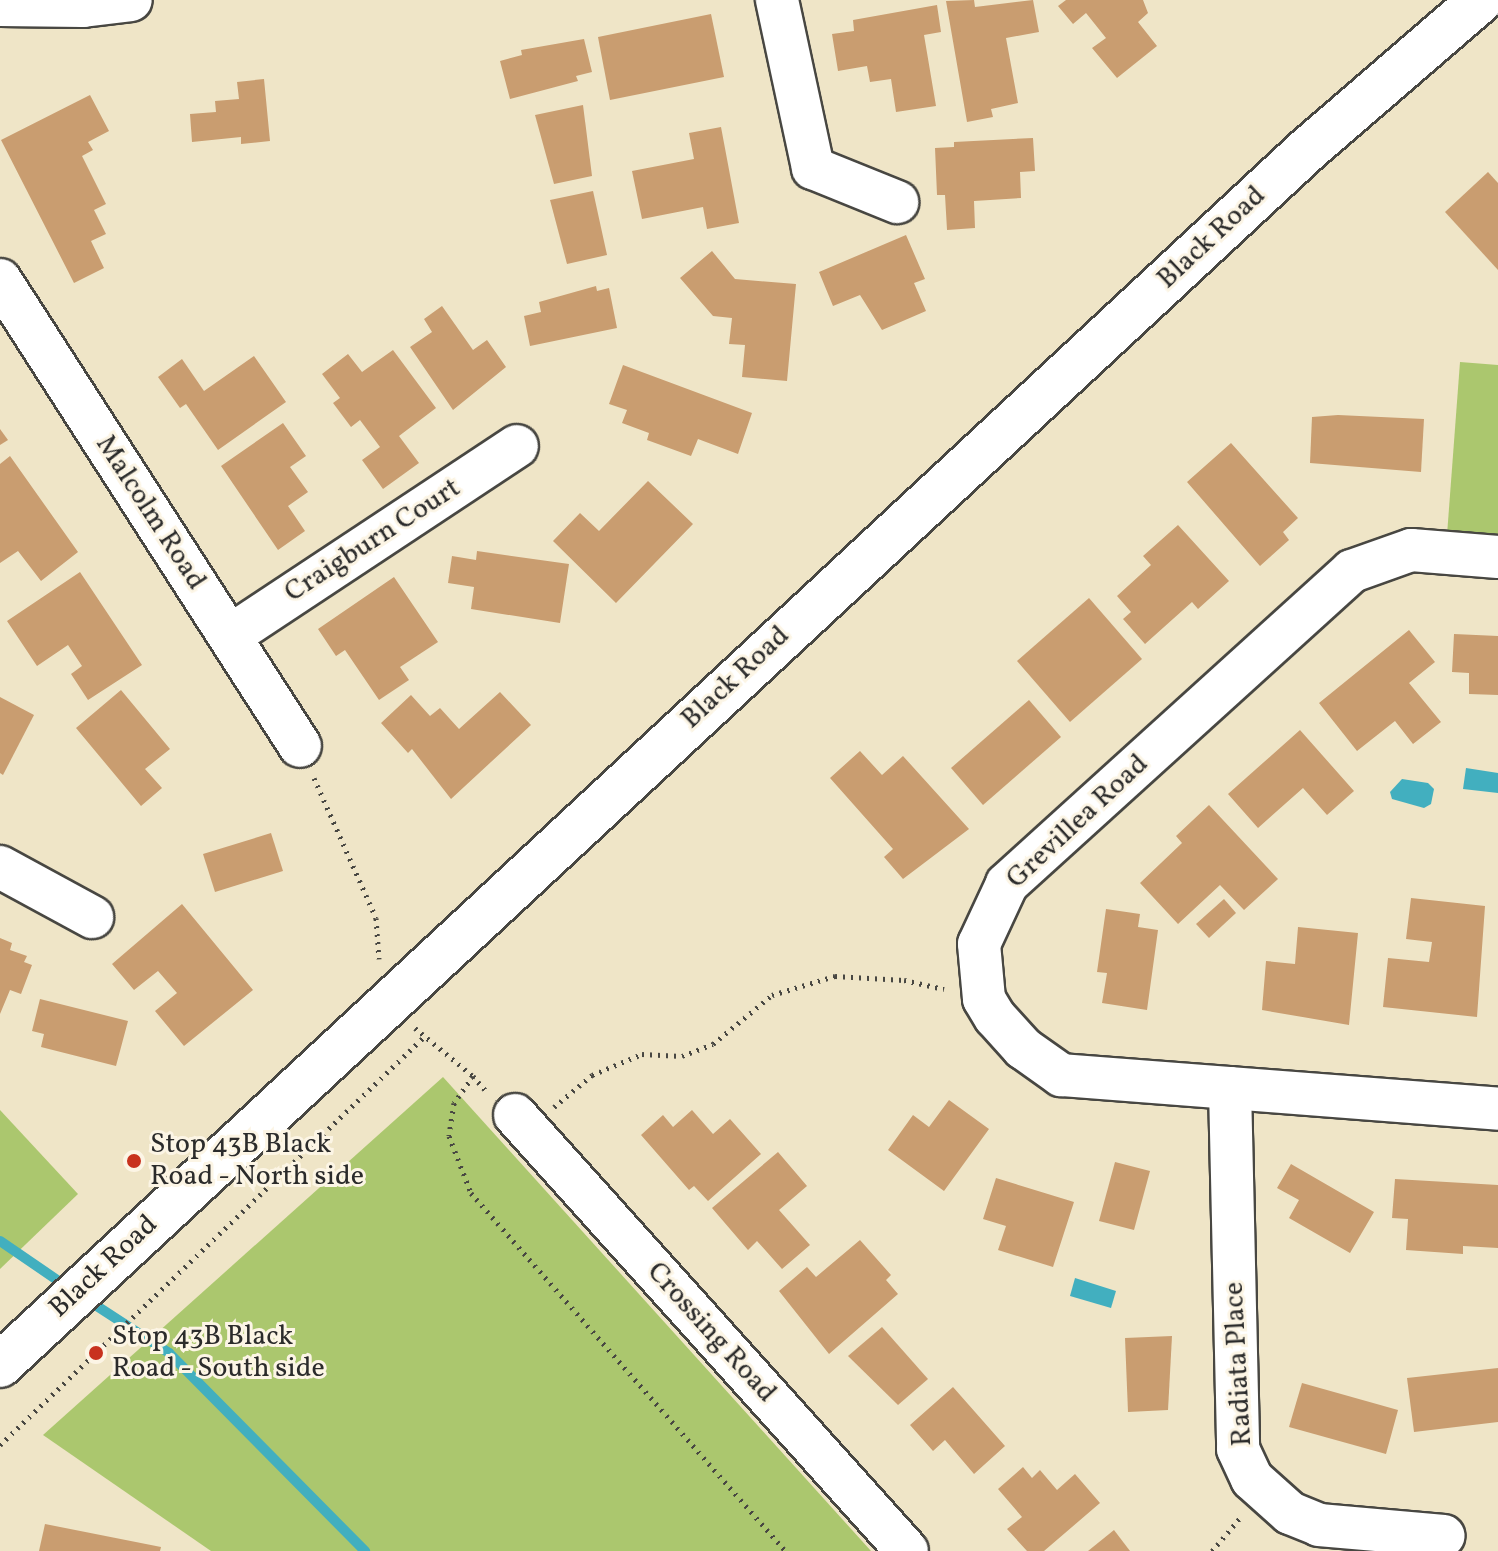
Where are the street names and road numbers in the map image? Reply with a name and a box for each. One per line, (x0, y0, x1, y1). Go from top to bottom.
street label: Black Road (1151, 179, 1273, 297)
street label: Malcolm Road (88, 429, 212, 597)
street label: Craigburn Court (279, 472, 467, 610)
street label: Black Road (675, 619, 797, 737)
street label: Grevillea Road (1000, 748, 1156, 896)
street label: Black Road (43, 1208, 165, 1326)
street label: Crossing Road (639, 1256, 783, 1410)
street label: Radiata Place (1218, 1281, 1260, 1447)

